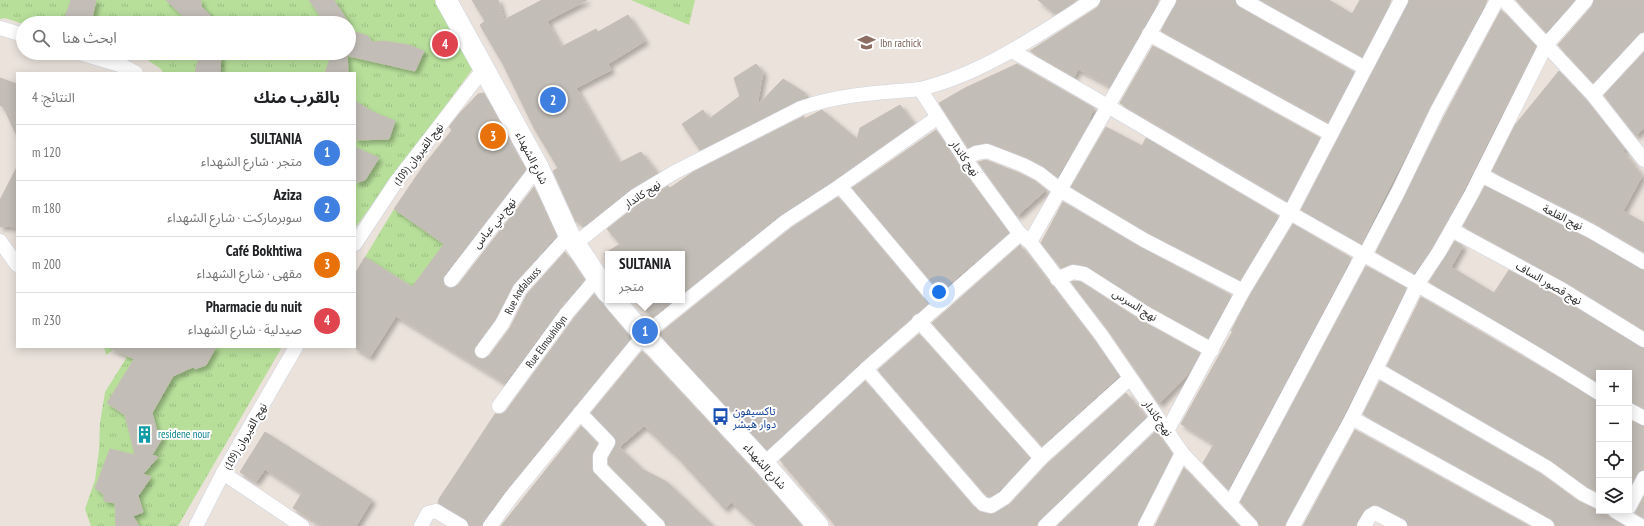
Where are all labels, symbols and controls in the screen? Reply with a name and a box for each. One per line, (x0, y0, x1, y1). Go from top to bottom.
search box (16, 16, 356, 60)
icon: search (30, 27, 52, 49)
text: ابحث هنا (62, 28, 117, 47)
pin: 4 (432, 29, 458, 59)
school or university icon: Ibn rachick (857, 33, 877, 53)
place label: Ibn rachick (880, 36, 922, 50)
pin: 2 (540, 85, 566, 115)
text: بالقرب منك (254, 86, 340, 108)
text: النتائج: 4 (32, 89, 75, 106)
street label: نهج القيروان (109) (390, 120, 447, 189)
pin: 3 (480, 121, 506, 151)
text: SULTANIA (250, 129, 302, 148)
street label: شارع الشهداء (512, 129, 551, 187)
street label: نهج كاندار (946, 136, 983, 179)
text: 120 m (32, 144, 61, 161)
text: 1 (324, 144, 330, 161)
text: متجر · شارع الشهداء (201, 153, 302, 170)
street label: نهج كاندار (620, 177, 664, 212)
text: Aziza (274, 185, 302, 204)
street label: نهج بني عباس (469, 195, 521, 253)
text: 180 m (32, 200, 61, 217)
text: 2 (324, 200, 330, 217)
street label: نهج القلعة (1540, 201, 1586, 234)
text: سوبرماركت · شارع الشهداء (167, 209, 302, 226)
text: Café Bokhtiwa (226, 241, 302, 260)
popup (605, 251, 685, 303)
text: SULTANIA (619, 254, 671, 273)
text: 200 m (32, 256, 61, 273)
text: 3 (324, 256, 330, 273)
street label: نهج قصور الساف (1513, 258, 1584, 308)
street label: Rue Andalouss (501, 264, 544, 317)
text: مقهى · شارع الشهداء (197, 265, 302, 282)
text: متجر (619, 278, 644, 295)
your location (929, 282, 949, 302)
street label: نهج السرس (1109, 286, 1160, 325)
text: Pharmacie du nuit (206, 297, 302, 316)
text: 230 m (32, 312, 61, 329)
text: 4 (324, 312, 330, 329)
street label: Rue Elmouhidyn (522, 312, 570, 371)
pin: 1 (632, 316, 658, 346)
text: صيدلية · شارع الشهداء (188, 321, 302, 338)
map controls (1596, 370, 1632, 514)
button: + (1596, 370, 1632, 406)
street label: نهج كاندار (1139, 396, 1176, 439)
street label: نهج القيروان (109) (220, 400, 271, 472)
place label: تاكسيفون دوار هيشر (732, 404, 776, 431)
button: − (1596, 406, 1632, 442)
bus stop icon: تاكسيفون دوار هيشر (710, 407, 730, 427)
building icon: residene nour (135, 424, 155, 444)
place label: residene nour (158, 427, 210, 441)
street label: شارع الشهداء (740, 440, 790, 493)
button: locate (1596, 442, 1632, 478)
button: layers (1596, 478, 1632, 514)

